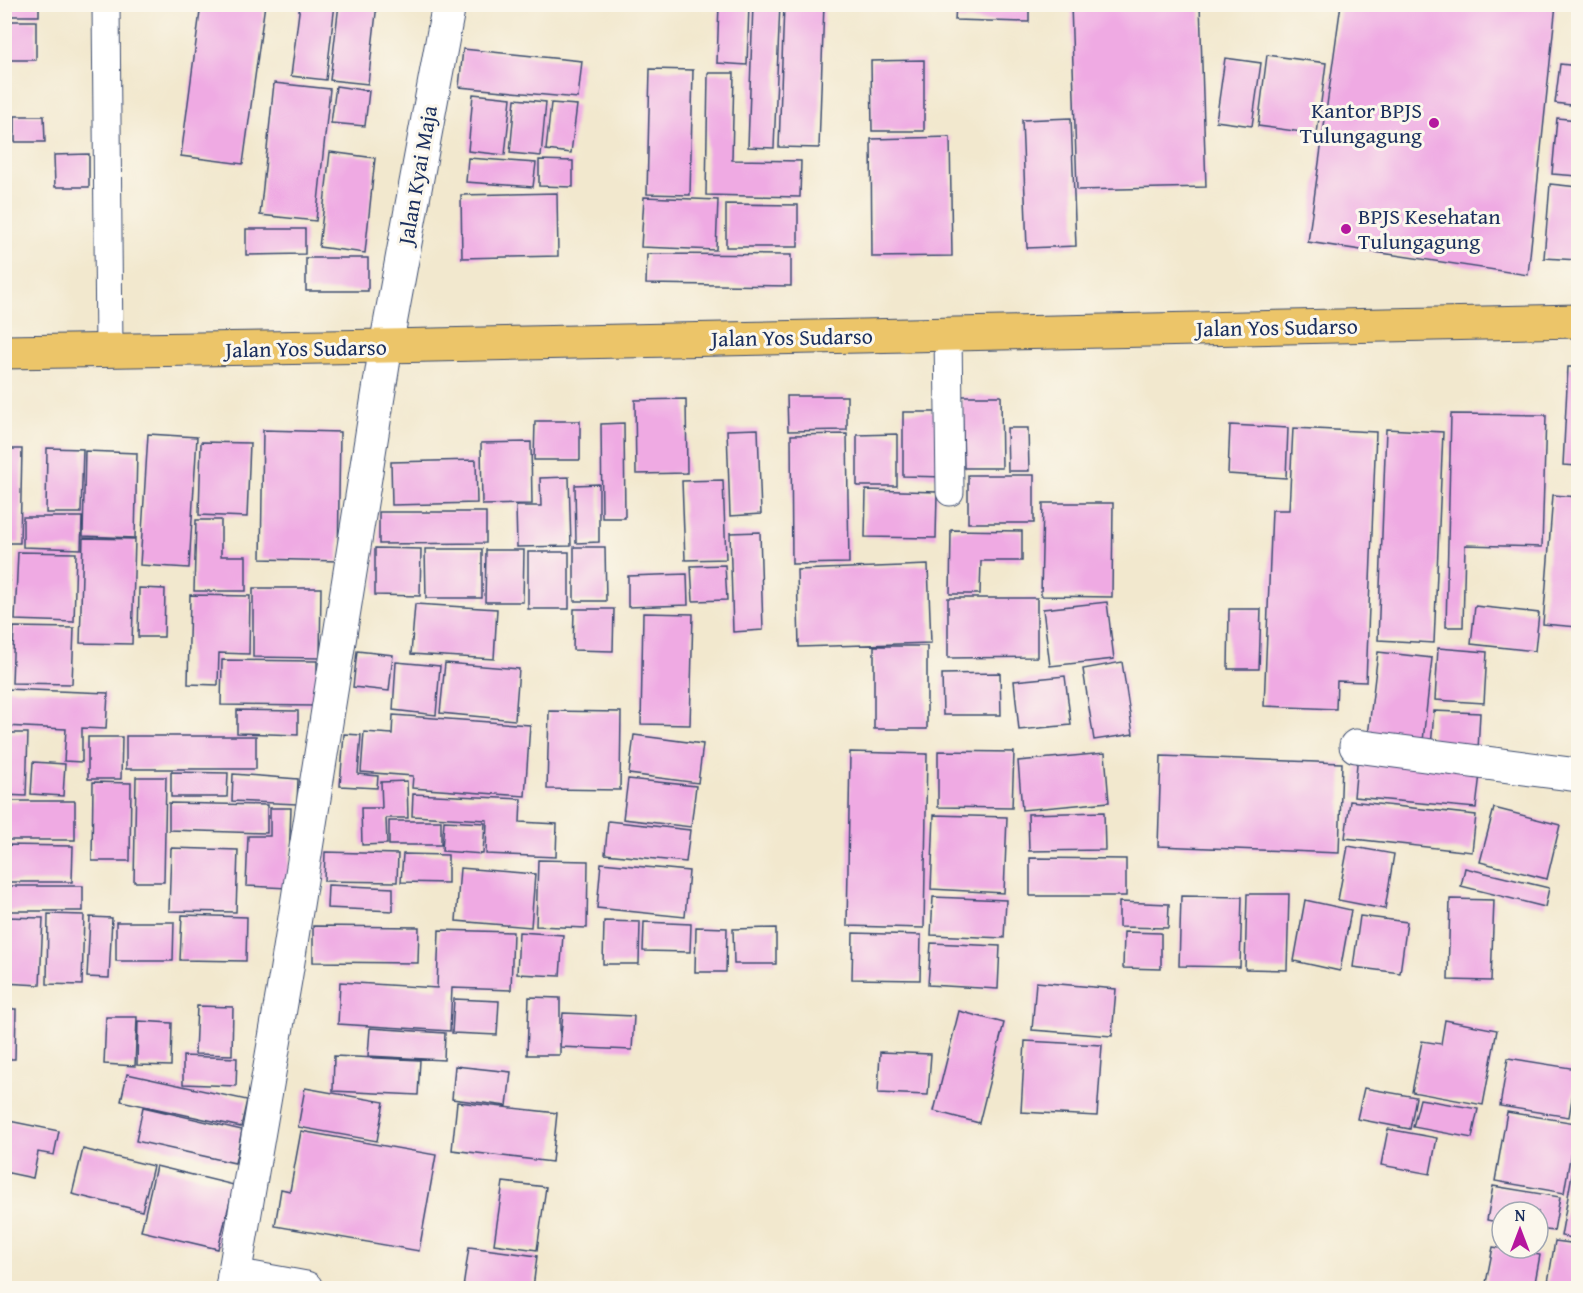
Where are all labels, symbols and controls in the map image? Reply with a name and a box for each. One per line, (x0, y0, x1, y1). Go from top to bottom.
place label: Kantor BPJS Tulungagung (1300, 94, 1422, 151)
street label: Jalan Kyai Maja (388, 102, 445, 250)
marker: Kantor BPJS Tulungagung (1427, 116, 1441, 130)
place label: BPJS Kesehatan Tulungagung (1358, 200, 1501, 257)
marker: BPJS Kesehatan Tulungagung (1339, 222, 1353, 236)
street label: Jalan Yos Sudarso (1193, 310, 1358, 344)
street label: Jalan Yos Sudarso (708, 320, 873, 354)
street label: Jalan Yos Sudarso (222, 331, 387, 365)
north arrow (1490, 1200, 1550, 1260)
text: N (1515, 1203, 1526, 1227)

